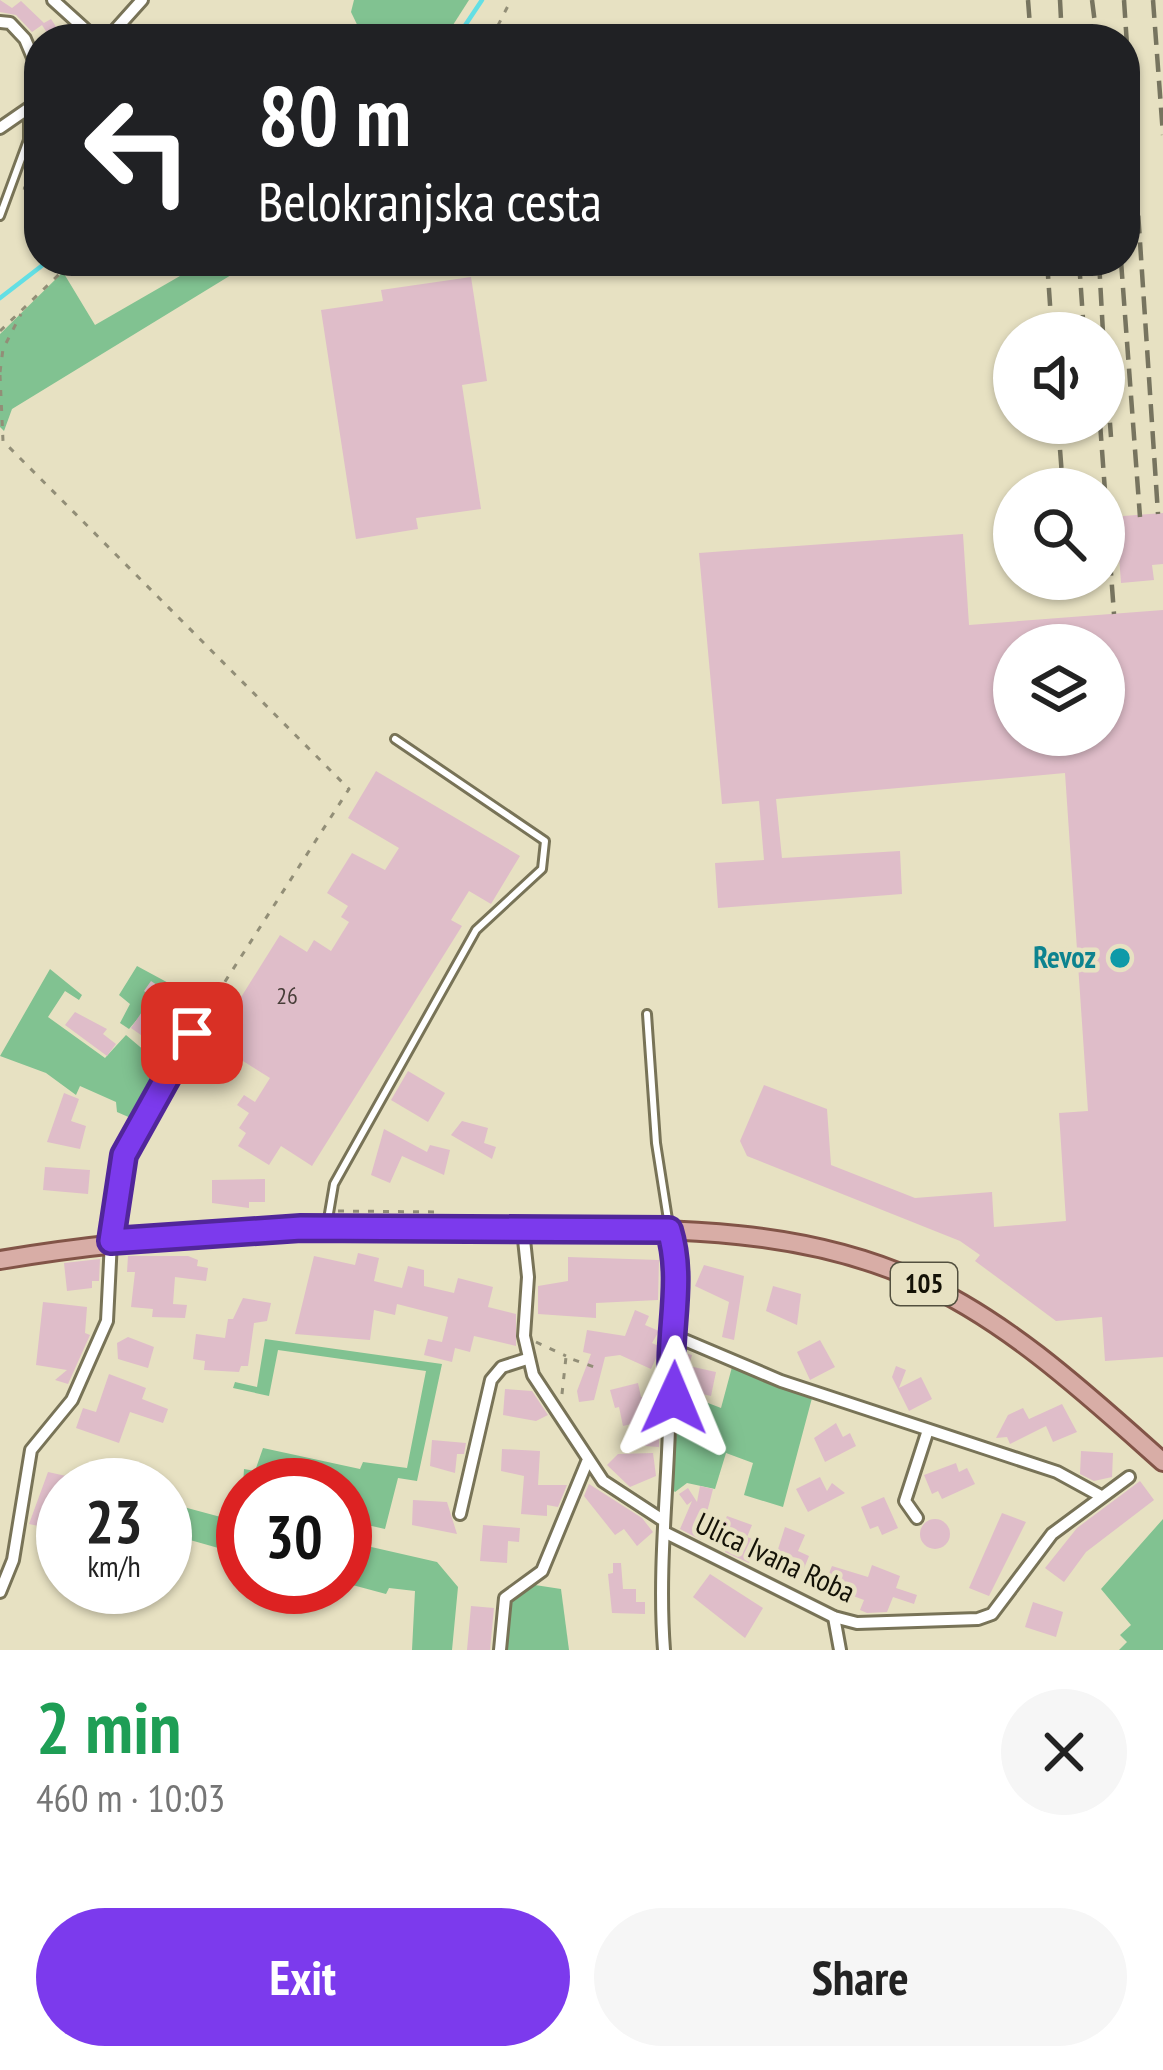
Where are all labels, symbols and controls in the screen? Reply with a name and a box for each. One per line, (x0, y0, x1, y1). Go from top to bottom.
text: 80 m (258, 60, 411, 169)
icon: left (60, 72, 216, 228)
text: Belokranjska cesta (258, 166, 602, 236)
map controls (993, 312, 1125, 756)
button: sound (993, 312, 1125, 444)
button: search (993, 468, 1125, 600)
button: layers (993, 624, 1125, 756)
place label: Revoz (1033, 937, 1096, 976)
marker: Revoz (1107, 945, 1133, 971)
house number: 26 (276, 980, 298, 1011)
pin (141, 982, 243, 1084)
icon: arrive (159, 1000, 225, 1066)
road number: 105 (891, 1263, 957, 1305)
position arrow (611, 1335, 737, 1461)
speed limit sign: 30 (216, 1458, 372, 1614)
text: 23 (85, 1482, 143, 1560)
street label: Ulica Ivana Roba (690, 1503, 862, 1611)
text: km/h (87, 1546, 141, 1585)
text: 2 min (36, 1680, 181, 1773)
button: close (1001, 1689, 1127, 1815)
text: 460 m · 10:03 (36, 1772, 225, 1823)
button: Exit (36, 1908, 570, 2046)
button: Share (594, 1908, 1127, 2046)

